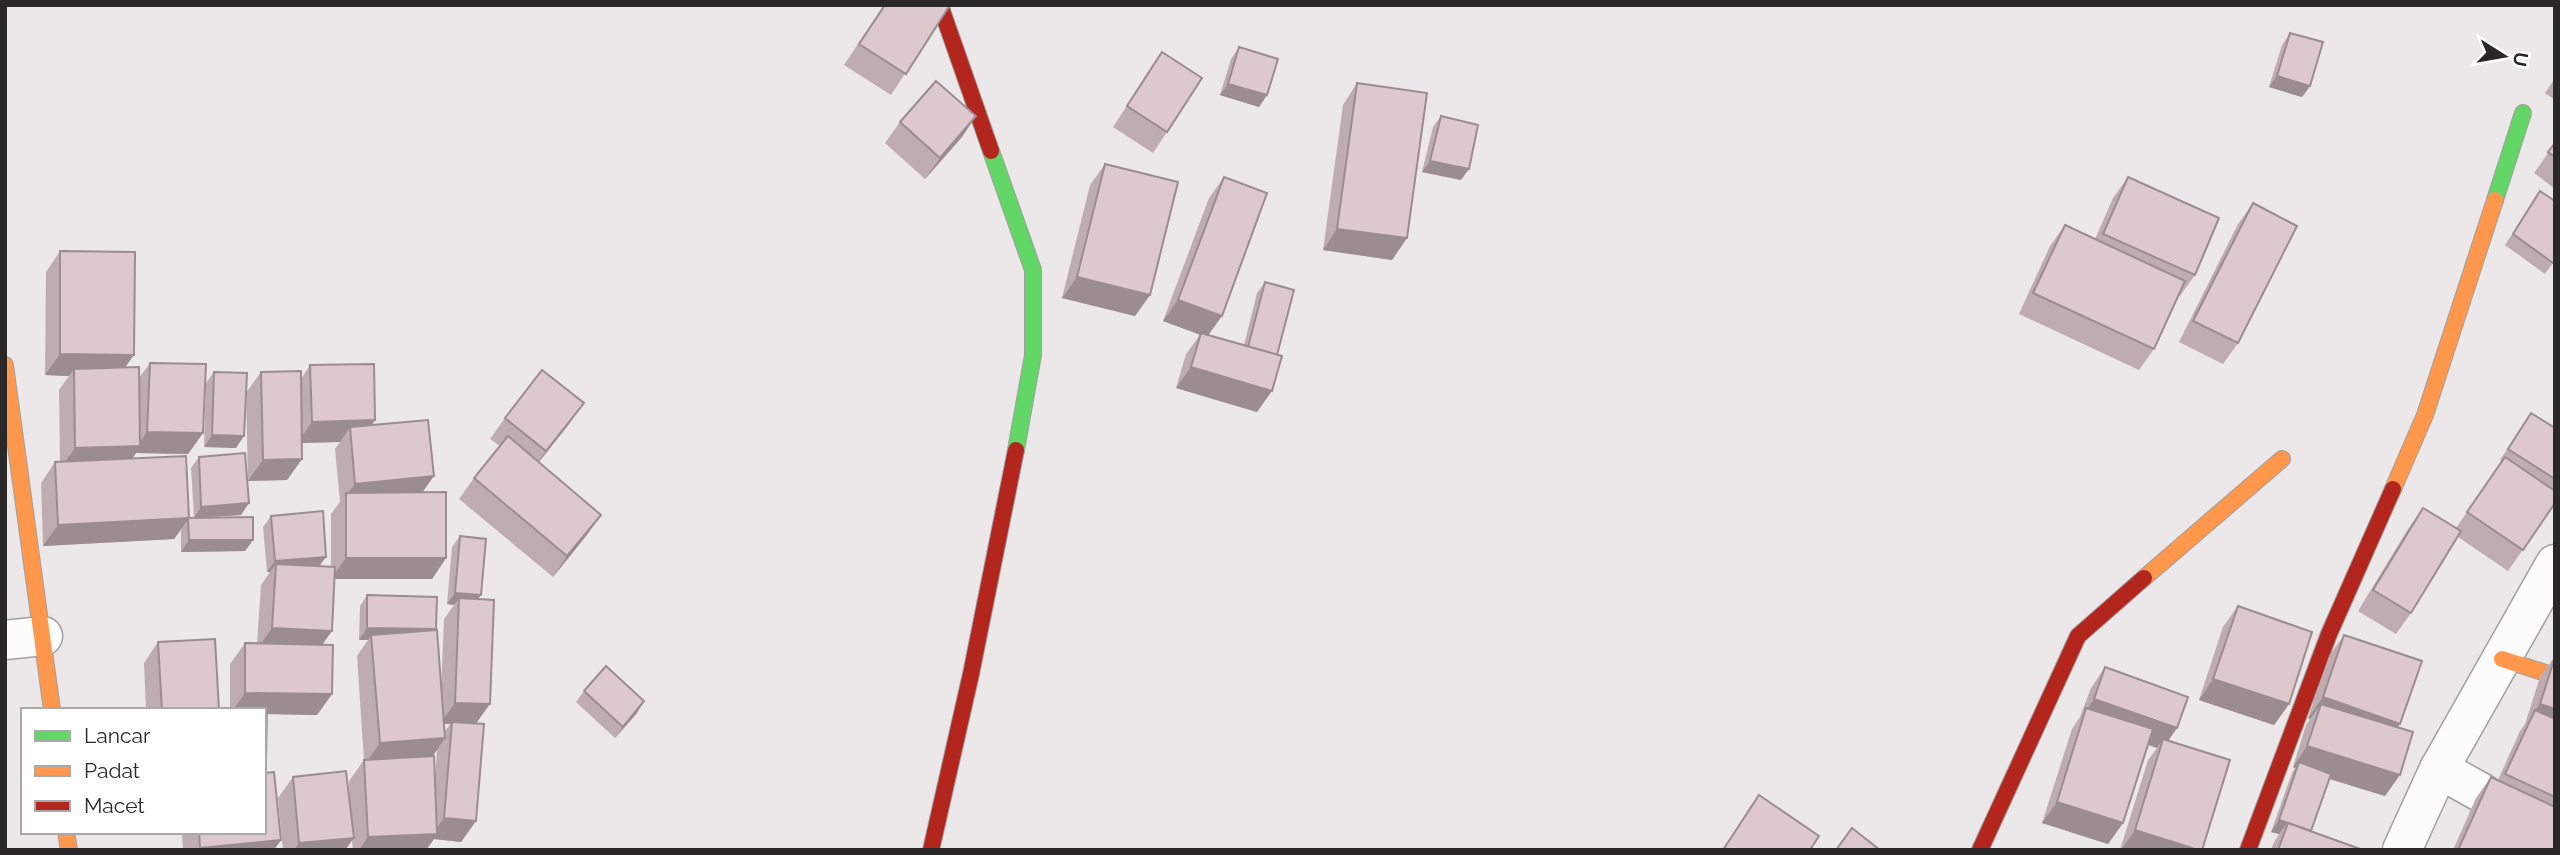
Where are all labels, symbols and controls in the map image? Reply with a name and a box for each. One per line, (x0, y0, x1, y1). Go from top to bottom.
north arrow (2469, 21, 2539, 91)
text: U (2509, 50, 2533, 68)
legend (21, 708, 266, 834)
text: Lancar (84, 723, 151, 748)
text: Padat (84, 758, 140, 783)
text: Macet (84, 793, 144, 818)

